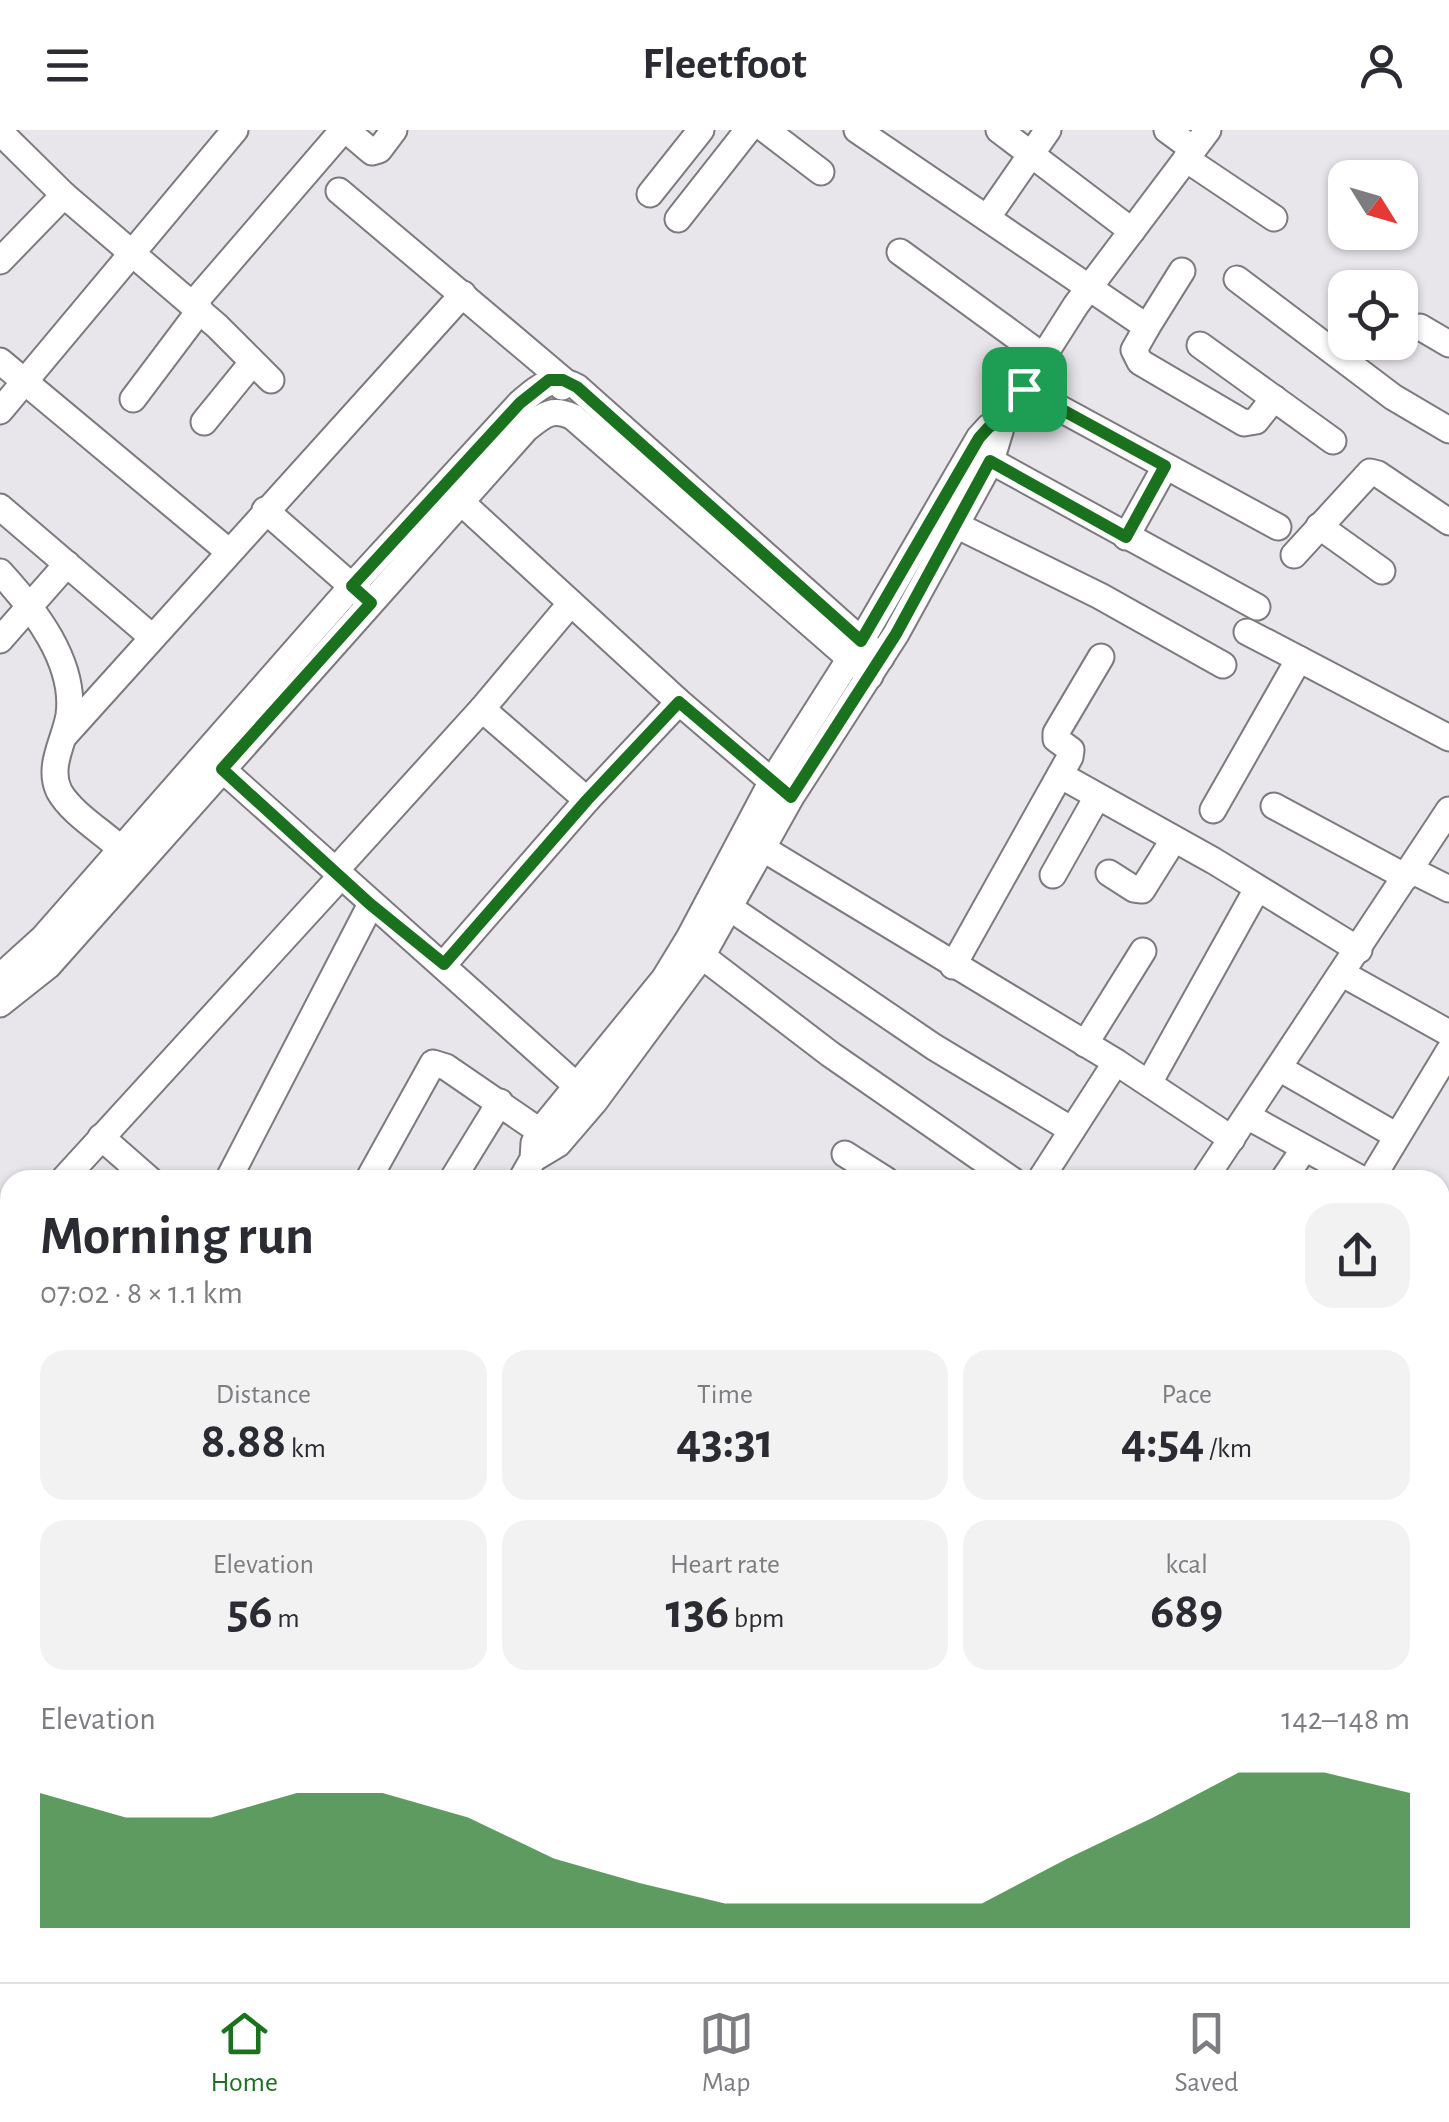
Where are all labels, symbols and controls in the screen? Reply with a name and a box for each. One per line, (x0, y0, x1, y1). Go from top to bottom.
icon: menu (40, 38, 95, 93)
icon: person (1354, 38, 1409, 93)
text: Fleetfoot (642, 42, 807, 87)
north arrow (1328, 160, 1418, 250)
map controls (1328, 160, 1418, 360)
button: locate (1328, 270, 1418, 360)
pin (982, 347, 1067, 432)
icon: arrive (997, 362, 1052, 417)
button: share (1305, 1203, 1410, 1308)
text: Morning run (40, 1209, 314, 1264)
text: 07:02 · 8 × 1.1 km (40, 1277, 243, 1309)
text: Distance (216, 1381, 311, 1409)
text: Time (697, 1381, 753, 1409)
text: Pace (1161, 1381, 1212, 1409)
text: 8.88 (201, 1417, 286, 1467)
text: 43:31 (676, 1417, 774, 1467)
text: 4:54 (1121, 1417, 1204, 1467)
text: km (286, 1435, 326, 1463)
text: /km (1204, 1435, 1252, 1463)
text: Elevation (213, 1551, 314, 1579)
text: Heart rate (670, 1551, 780, 1579)
text: kcal (1165, 1551, 1208, 1579)
text: 56 (227, 1587, 273, 1637)
text: 136 (665, 1587, 729, 1637)
text: 689 (1150, 1587, 1223, 1637)
text: m (273, 1605, 300, 1633)
text: bpm (729, 1605, 785, 1633)
text: Elevation (40, 1703, 156, 1735)
text: 142–148 m (1281, 1703, 1410, 1735)
tab: Home (210, 2006, 278, 2100)
tab: Map (699, 2006, 754, 2100)
tab: Saved (1174, 2006, 1239, 2100)

